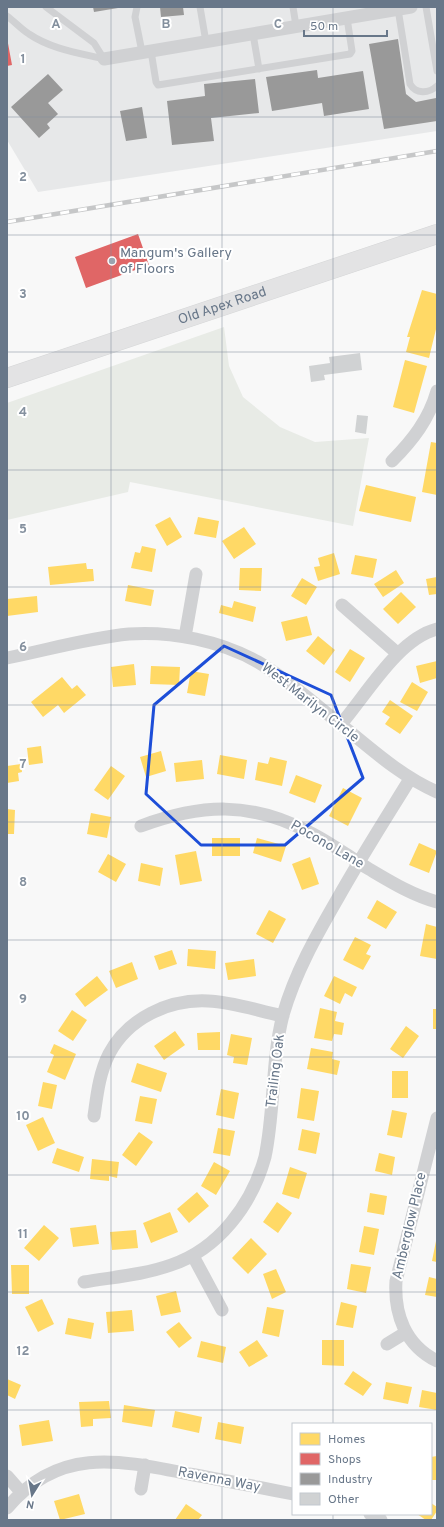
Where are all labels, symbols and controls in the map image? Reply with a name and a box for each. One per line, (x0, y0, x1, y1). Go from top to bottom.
scale bar (304, 12, 387, 38)
text: A (51, 17, 61, 33)
text: B (162, 17, 171, 33)
text: C (274, 17, 282, 33)
text: 50 m (310, 19, 338, 35)
text: 1 (20, 52, 26, 68)
text: 2 (19, 170, 27, 186)
place label: Mangum's Gallery of Floors (120, 245, 232, 278)
marker: Mangum's Gallery of Floors (107, 256, 117, 266)
street label: Old Apex Road (176, 283, 269, 329)
text: 3 (19, 287, 27, 303)
text: 4 (19, 405, 27, 421)
text: 5 (19, 522, 27, 538)
text: 6 (19, 640, 27, 656)
street label: West Marilyn Circle (258, 660, 362, 746)
text: 7 (20, 757, 27, 773)
street label: Pocono Lane (287, 817, 367, 873)
text: 8 (19, 875, 27, 891)
text: 9 (19, 992, 27, 1008)
street label: Trailing Oak (263, 1033, 289, 1109)
text: 10 (16, 1109, 30, 1125)
street label: Amberglow Place (389, 1171, 431, 1281)
text: 11 (18, 1227, 28, 1243)
text: 12 (16, 1344, 30, 1360)
legend (292, 1423, 432, 1515)
text: Homes (328, 1432, 365, 1448)
text: Shops (328, 1452, 361, 1468)
street label: Ravenna Way (176, 1464, 262, 1496)
text: Industry (328, 1472, 373, 1488)
north arrow (12, 1475, 52, 1515)
text: Other (328, 1492, 360, 1508)
text: N (25, 1496, 35, 1511)

